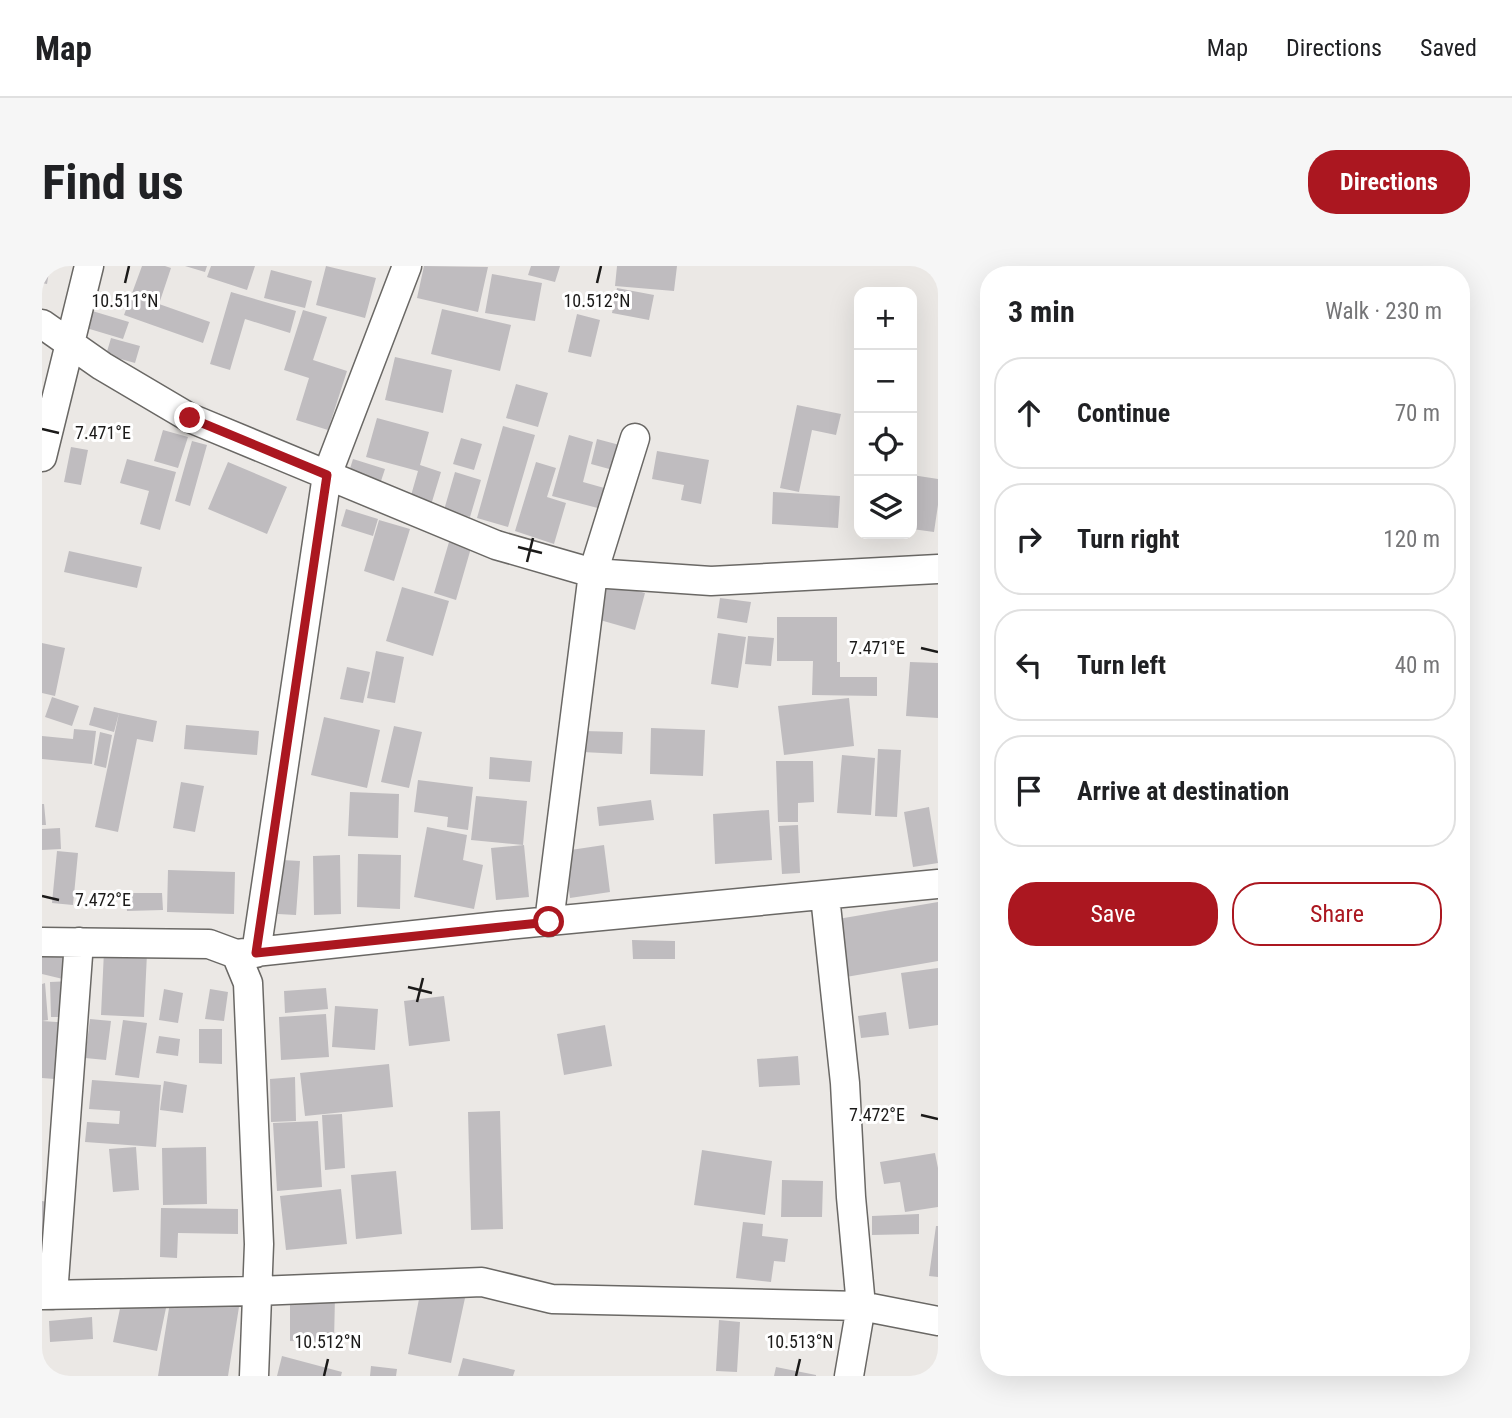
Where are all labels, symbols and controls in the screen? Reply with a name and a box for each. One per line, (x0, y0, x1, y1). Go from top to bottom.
text: Map (35, 29, 92, 68)
text: Map (1207, 34, 1248, 62)
text: Directions (1286, 34, 1382, 62)
text: Saved (1420, 34, 1477, 62)
button: Directions (1308, 150, 1470, 214)
text: Find us (42, 154, 184, 211)
map controls (854, 287, 917, 539)
button: + (854, 287, 917, 350)
text: 10.511°N (91, 290, 159, 311)
text: 10.512°N (563, 290, 631, 311)
text: 3 min (1008, 294, 1075, 329)
text: Walk · 230 m (1325, 298, 1442, 325)
button: − (854, 350, 917, 413)
icon: ahead (1010, 394, 1048, 432)
text: Continue (1077, 398, 1170, 428)
text: 70 m (1395, 400, 1440, 427)
route end (174, 402, 205, 433)
button: locate (854, 413, 917, 476)
text: 7.471°E (75, 422, 131, 443)
button: layers (854, 476, 917, 539)
icon: right (1010, 520, 1048, 558)
text: Turn right (1077, 524, 1179, 554)
text: 120 m (1383, 526, 1440, 553)
text: 7.471°E (849, 637, 905, 658)
icon: left (1010, 646, 1048, 684)
text: Turn left (1077, 650, 1166, 680)
text: 40 m (1395, 652, 1440, 679)
icon: arrive (1010, 772, 1048, 810)
text: Arrive at destination (1077, 776, 1289, 806)
button: Save (1008, 882, 1218, 946)
button: Share (1232, 882, 1442, 946)
text: 7.472°E (75, 889, 131, 910)
route start (533, 906, 564, 937)
text: 7.472°E (849, 1104, 905, 1125)
text: 10.512°N (294, 1331, 362, 1352)
text: 10.513°N (766, 1331, 834, 1352)

